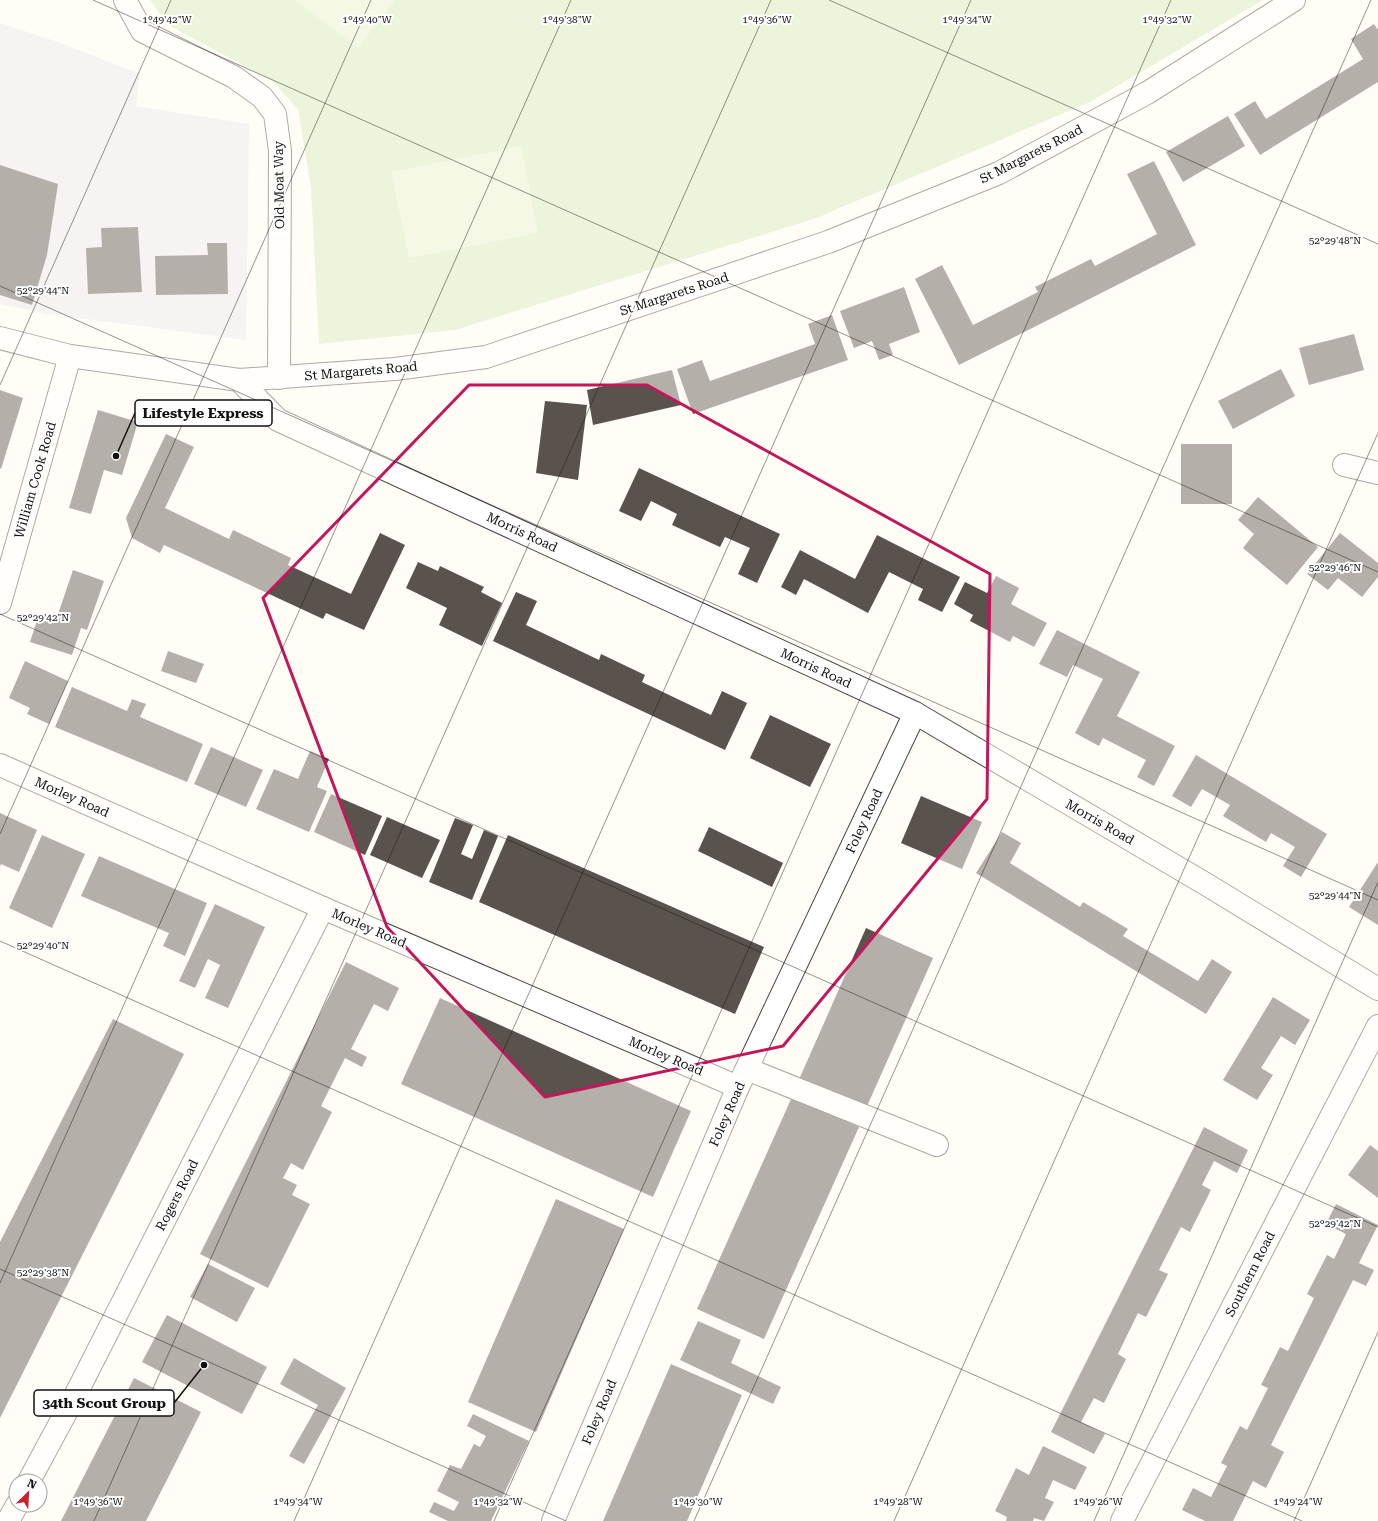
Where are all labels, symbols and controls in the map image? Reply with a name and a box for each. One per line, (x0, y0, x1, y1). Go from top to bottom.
text: 1°49'42"W (142, 14, 193, 25)
text: 1°49'40"W (342, 14, 393, 25)
text: 1°49'38"W (542, 14, 593, 25)
text: 1°49'36"W (742, 14, 793, 25)
text: 1°49'34"W (942, 14, 993, 25)
text: 1°49'32"W (1142, 14, 1193, 25)
street label: St Margarets Road (977, 121, 1086, 186)
street label: Old Moat Way (271, 140, 287, 229)
text: 52°29'48"N (1309, 235, 1361, 246)
street label: St Margarets Road (618, 269, 731, 319)
text: 52°29'44"N (17, 285, 69, 296)
street label: St Margarets Road (304, 359, 419, 383)
callout: Lifestyle Express (135, 400, 272, 426)
text: Lifestyle Express (142, 405, 264, 421)
street label: William Cook Road (11, 419, 59, 540)
street label: Morris Road (484, 509, 560, 555)
text: 52°29'46"N (1309, 562, 1361, 573)
text: 52°29'42"N (17, 612, 69, 623)
street label: Morris Road (778, 645, 854, 691)
street label: Morley Road (33, 774, 112, 820)
street label: Foley Road (843, 786, 886, 856)
street label: Morris Road (1063, 796, 1137, 848)
text: 52°29'44"N (1309, 890, 1361, 901)
street label: Morley Road (329, 906, 409, 951)
text: 52°29'40"N (17, 940, 69, 951)
street label: Morley Road (626, 1034, 706, 1079)
street label: Foley Road (706, 1079, 748, 1149)
street label: Rogers Road (153, 1156, 202, 1233)
text: 52°29'42"N (1309, 1218, 1361, 1229)
street label: Southern Road (1222, 1228, 1278, 1319)
text: 52°29'38"N (17, 1267, 69, 1278)
street label: Foley Road (579, 1377, 620, 1447)
callout: 34th Scout Group (34, 1390, 174, 1416)
text: 34th Scout Group (42, 1395, 166, 1411)
north arrow (8, 1473, 48, 1513)
text: N (25, 1477, 39, 1492)
text: 1°49'36"W (73, 1496, 124, 1507)
text: 1°49'34"W (273, 1496, 324, 1507)
text: 1°49'32"W (473, 1496, 524, 1507)
text: 1°49'30"W (673, 1496, 724, 1507)
text: 1°49'28"W (873, 1496, 924, 1507)
text: 1°49'26"W (1073, 1496, 1124, 1507)
text: 1°49'24"W (1273, 1496, 1324, 1507)

